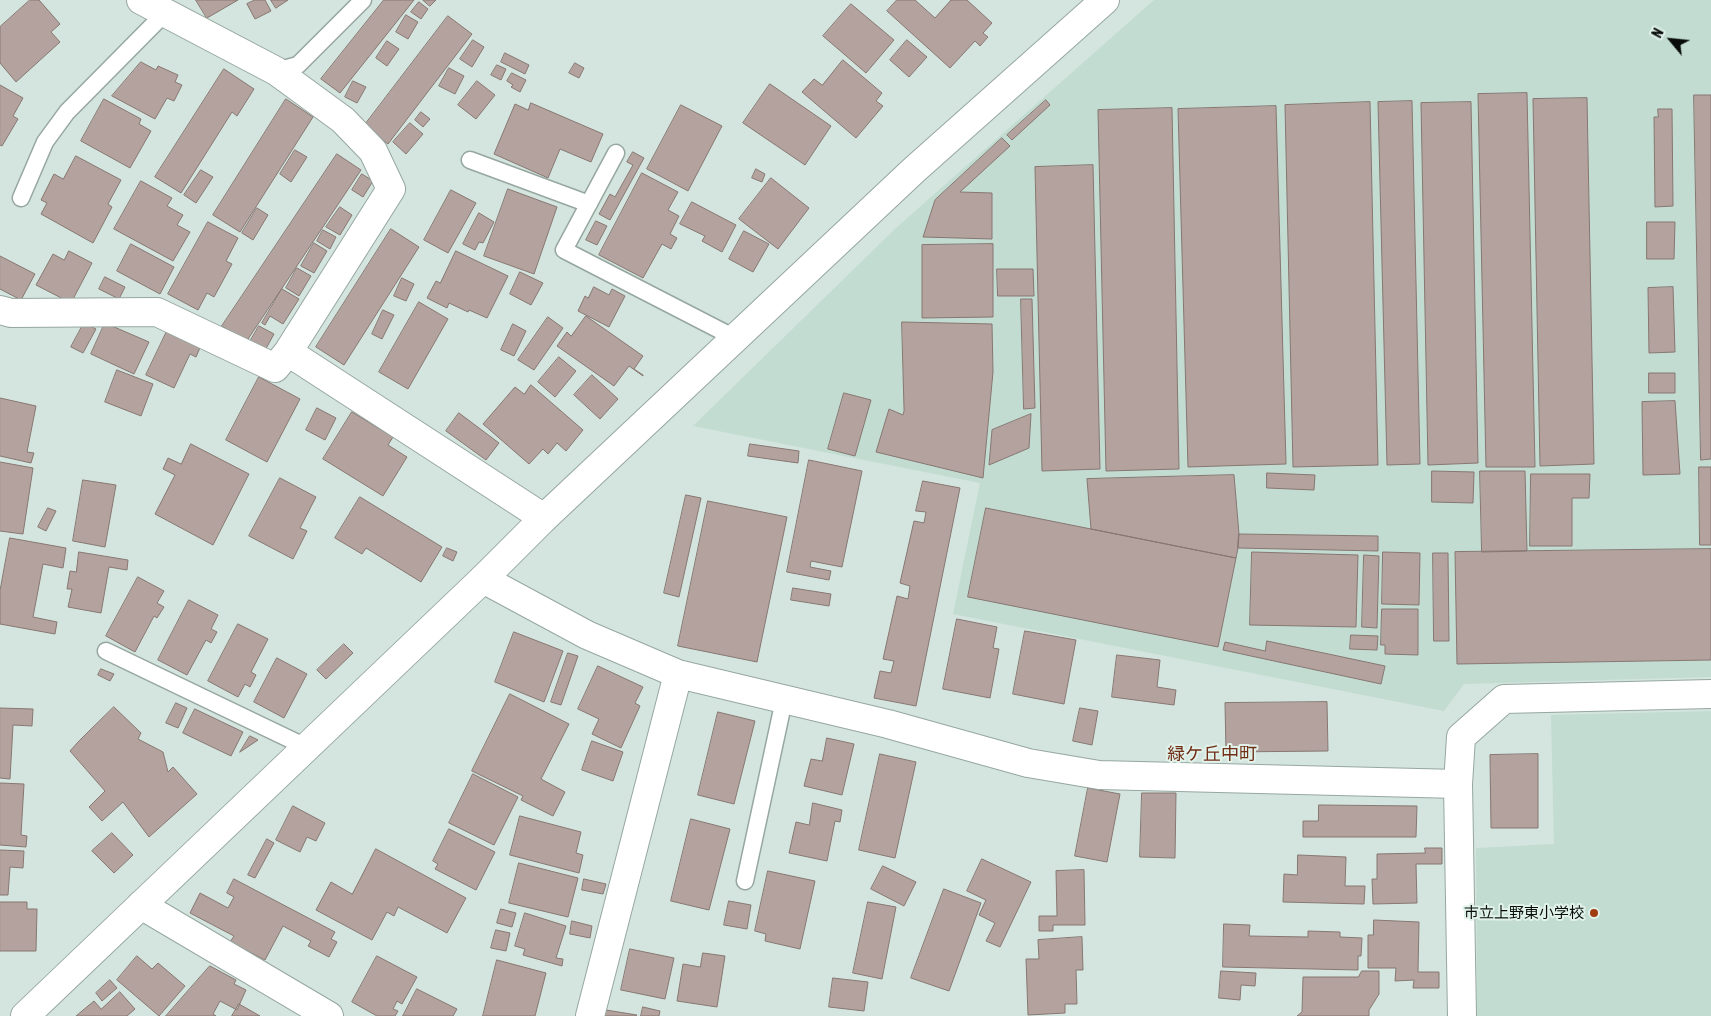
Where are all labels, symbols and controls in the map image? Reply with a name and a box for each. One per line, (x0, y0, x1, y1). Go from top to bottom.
north arrow (1646, 15, 1696, 65)
text: N (1649, 26, 1667, 40)
district label: 緑ケ丘中町 (1167, 743, 1257, 765)
place label: 市立上野東小学校 (1464, 904, 1584, 922)
marker: 市立上野東小学校 (1588, 907, 1600, 919)

